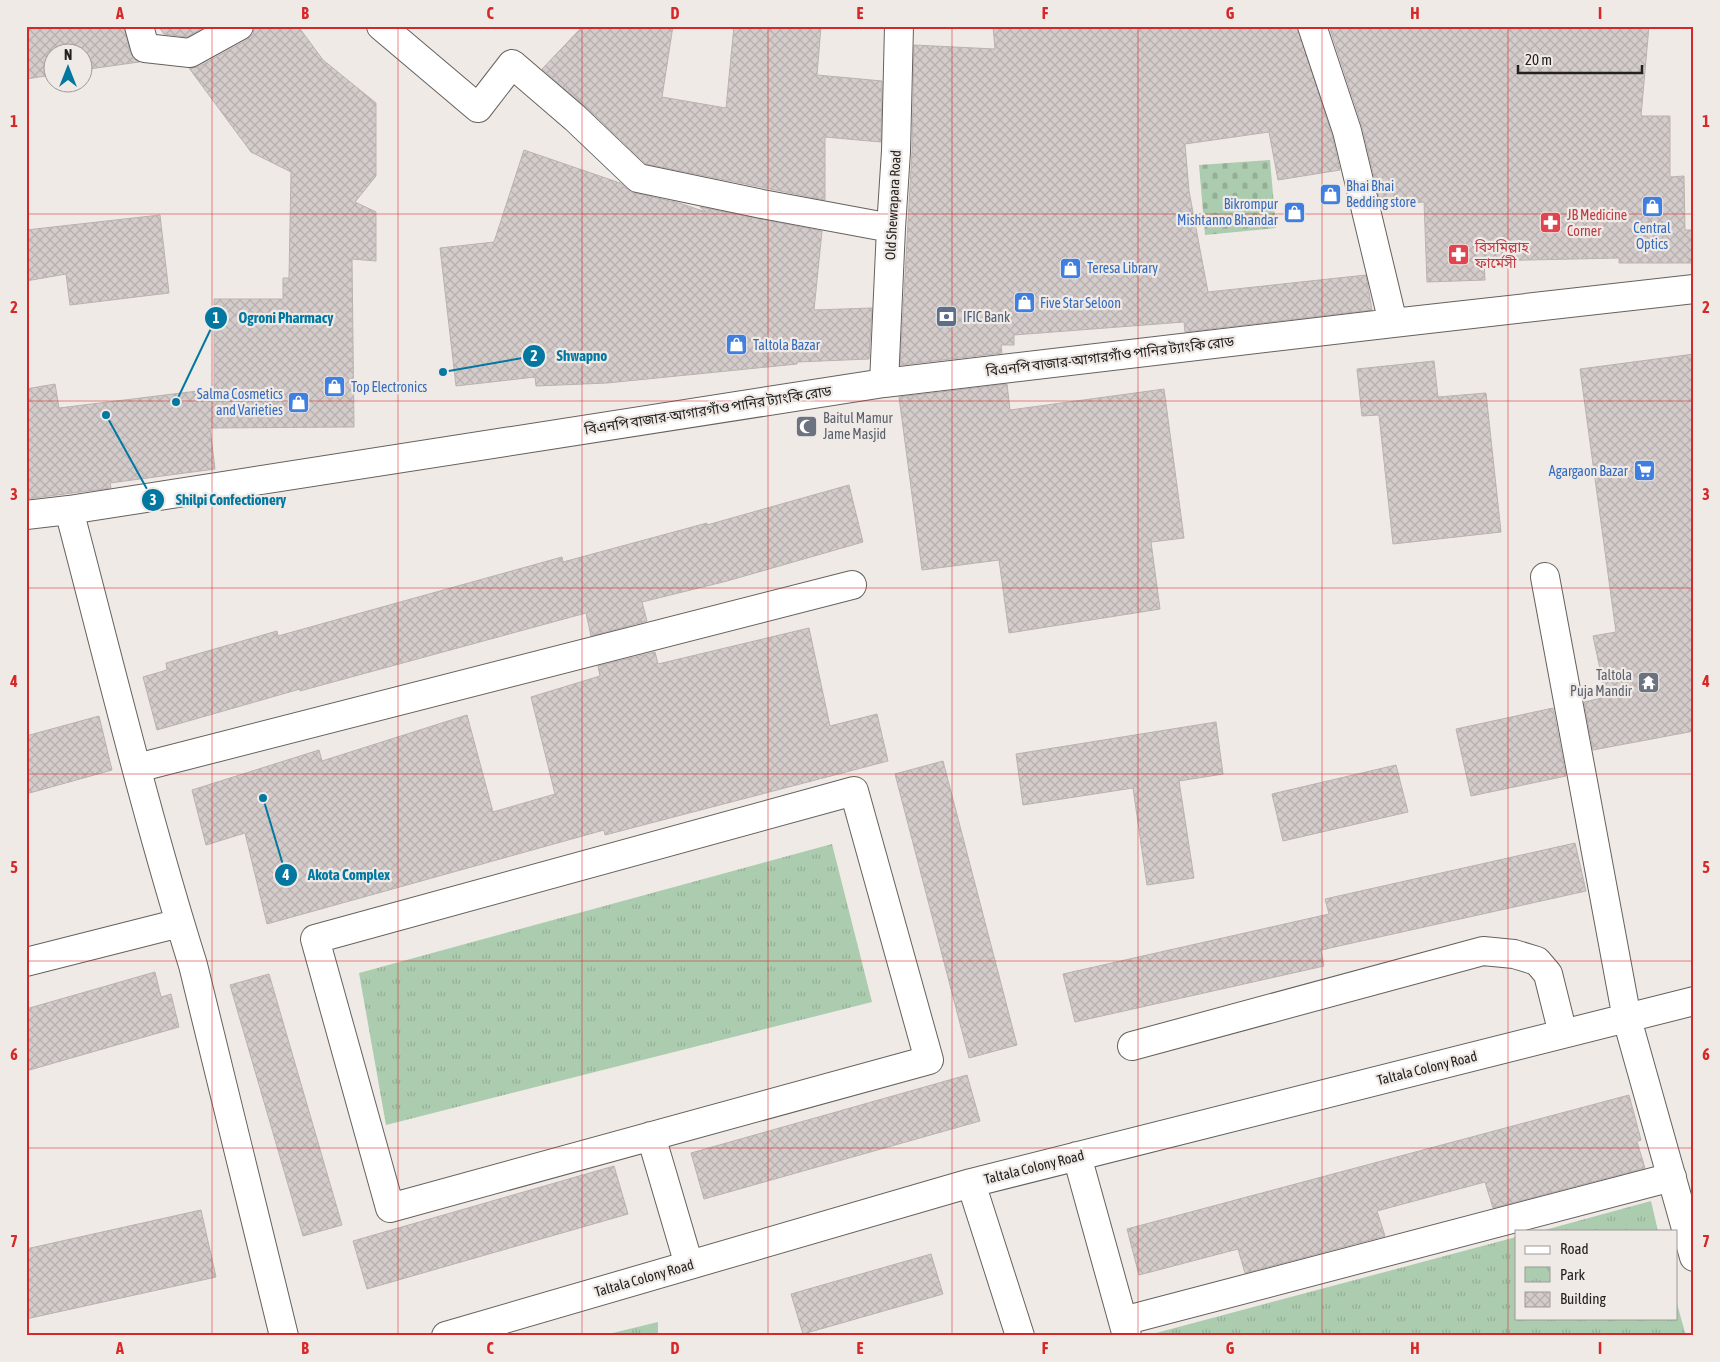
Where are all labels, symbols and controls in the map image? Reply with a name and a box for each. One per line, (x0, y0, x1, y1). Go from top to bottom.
text: A (115, 4, 124, 22)
text: B (301, 4, 309, 22)
text: C (486, 4, 494, 22)
text: D (671, 4, 680, 22)
text: E (857, 4, 864, 22)
text: F (1042, 4, 1049, 22)
text: G (1226, 4, 1235, 22)
text: H (1410, 4, 1420, 22)
text: I (1598, 4, 1602, 22)
north arrow (42, 42, 92, 92)
scale bar (1518, 42, 1641, 74)
text: N (64, 47, 72, 63)
text: 20 m (1525, 51, 1552, 68)
text: 1 (10, 112, 18, 130)
text: 1 (1702, 112, 1710, 130)
street label: Old Shewrapara Road (882, 150, 904, 260)
place label: Bhai Bhai Bedding store (1346, 178, 1416, 210)
shop icon: Bhai Bhai Bedding store (1318, 182, 1342, 206)
shop icon: Central Optics (1640, 194, 1664, 218)
place label: Bikrompur Mishtanno Bhandar (1177, 196, 1279, 228)
shop icon: Bikrompur Mishtanno Bhandar (1282, 200, 1306, 224)
place label: JB Medicine Corner (1567, 207, 1627, 239)
pharmacy icon: JB Medicine Corner (1539, 211, 1563, 235)
place label: Central Optics (1633, 220, 1671, 252)
place label: বিসমিল্লাহ ফার্মেসী (1474, 239, 1529, 271)
pharmacy icon: বিসমিল্লাহ ফার্মেসী (1447, 243, 1471, 267)
shop icon: Teresa Library (1059, 256, 1083, 280)
place label: Teresa Library (1087, 260, 1158, 276)
shop icon: Five Star Seloon (1012, 291, 1036, 315)
place label: Five Star Seloon (1040, 295, 1121, 311)
text: 2 (10, 298, 18, 316)
text: 2 (1702, 298, 1710, 316)
callout: Ogroni Pharmacy (203, 303, 343, 333)
bank icon: IFIC Bank (935, 305, 959, 329)
text: 1 (212, 309, 220, 326)
text: Ogroni Pharmacy (239, 309, 334, 326)
place label: IFIC Bank (963, 309, 1010, 325)
street label: বিএনপি বাজার-আগারগাঁও পানির ট্যাংকি রোড (984, 332, 1236, 379)
shop icon: Taltola Bazar (725, 333, 749, 357)
place label: Taltola Bazar (753, 337, 821, 353)
callout: Shwapno (522, 341, 618, 371)
text: 2 (530, 347, 538, 364)
text: Shwapno (557, 347, 607, 364)
shop icon: Top Electronics (323, 375, 347, 399)
place label: Top Electronics (351, 379, 427, 395)
street label: বিএনপি বাজার-আগারগাঁও পানির ট্যাংকি রোড (582, 381, 834, 438)
place label: Salma Cosmetics and Varieties (197, 386, 283, 418)
shop icon: Salma Cosmetics and Varieties (287, 390, 311, 414)
place label: Baitul Mamur Jame Masjid (823, 410, 894, 442)
mosque icon: Baitul Mamur Jame Masjid (795, 414, 819, 438)
supermarket icon: Agargaon Bazar (1632, 459, 1656, 483)
place label: Agargaon Bazar (1549, 463, 1629, 479)
text: 3 (10, 485, 18, 503)
callout: Shilpi Confectionery (141, 485, 297, 515)
text: 3 (1702, 485, 1710, 503)
text: 3 (149, 491, 157, 508)
text: Shilpi Confectionery (176, 491, 287, 508)
place label: Taltola Puja Mandir (1570, 667, 1633, 699)
temple icon: Taltola Puja Mandir (1636, 671, 1660, 695)
text: 4 (9, 672, 18, 690)
text: 4 (1701, 672, 1710, 690)
text: 5 (10, 858, 18, 876)
text: 5 (1702, 858, 1710, 876)
callout: Akota Complex (273, 860, 400, 890)
text: 4 (281, 866, 290, 883)
text: Akota Complex (307, 866, 390, 883)
text: 6 (10, 1045, 18, 1063)
text: 6 (1702, 1045, 1710, 1063)
street label: Taltala Colony Road (1375, 1048, 1479, 1088)
street label: Taltala Colony Road (982, 1147, 1086, 1187)
legend (1515, 1230, 1678, 1320)
text: 7 (10, 1232, 18, 1250)
text: 7 (1702, 1232, 1710, 1250)
text: Road (1560, 1240, 1589, 1257)
street label: Taltala Colony Road (593, 1256, 695, 1300)
text: Park (1560, 1266, 1585, 1283)
text: Building (1560, 1290, 1606, 1307)
text: A (115, 1339, 124, 1357)
text: B (301, 1339, 309, 1357)
text: C (486, 1339, 494, 1357)
text: D (671, 1339, 680, 1357)
text: E (857, 1339, 864, 1357)
text: F (1042, 1339, 1049, 1357)
text: G (1226, 1339, 1235, 1357)
text: H (1410, 1339, 1420, 1357)
text: I (1598, 1339, 1602, 1357)

